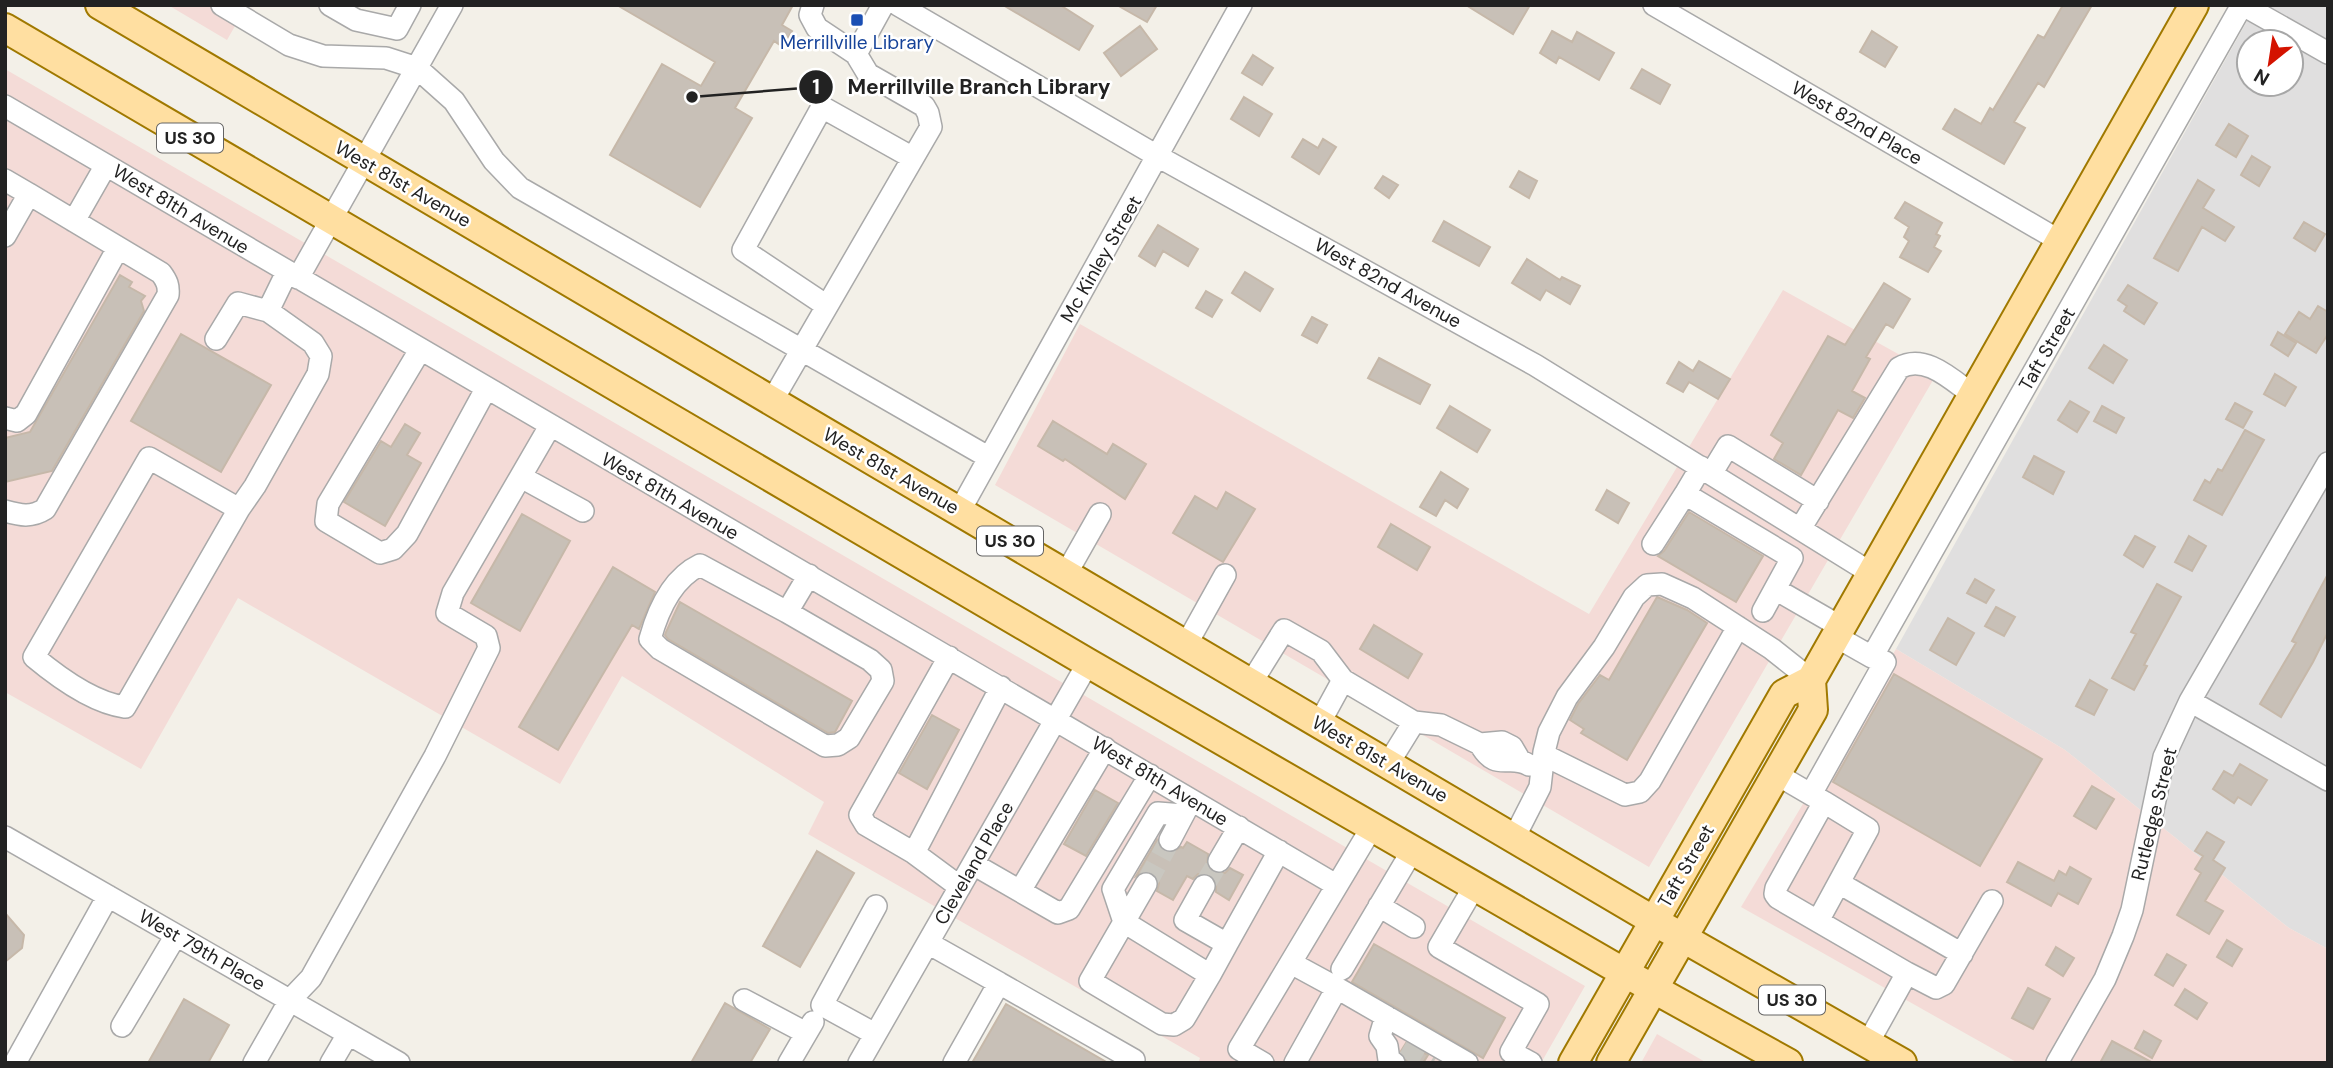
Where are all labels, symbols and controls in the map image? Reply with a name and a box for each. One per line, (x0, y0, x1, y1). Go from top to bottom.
marker: Merrillville Library (849, 12, 865, 28)
north arrow (2235, 28, 2305, 98)
place label: Merrillville Library (780, 30, 935, 55)
text: N (2249, 63, 2274, 92)
callout: Merrillville Branch Library (798, 66, 1124, 108)
text: 1 (812, 73, 820, 101)
text: Merrillville Branch Library (847, 73, 1111, 101)
street label: West 82nd Place (1787, 75, 1927, 171)
road number: US 30 (157, 124, 223, 153)
street label: West 81st Avenue (330, 135, 476, 233)
street label: West 81th Avenue (108, 158, 254, 260)
street label: Mc Kinley Street (1055, 191, 1147, 327)
street label: West 82nd Avenue (1310, 232, 1466, 334)
street label: Taft Street (2013, 303, 2081, 395)
street label: West 81st Avenue (818, 422, 964, 520)
street label: West 81th Avenue (597, 446, 743, 546)
road number: US 30 (977, 526, 1043, 556)
street label: West 81st Avenue (1307, 710, 1453, 808)
street label: West 81th Avenue (1087, 730, 1233, 832)
street label: Rutledge Street (2125, 745, 2183, 883)
street label: Cleveland Place (929, 797, 1019, 929)
street label: Taft Street (1652, 820, 1720, 912)
street label: West 79th Place (134, 904, 270, 996)
road number: US 30 (1759, 986, 1825, 1015)

